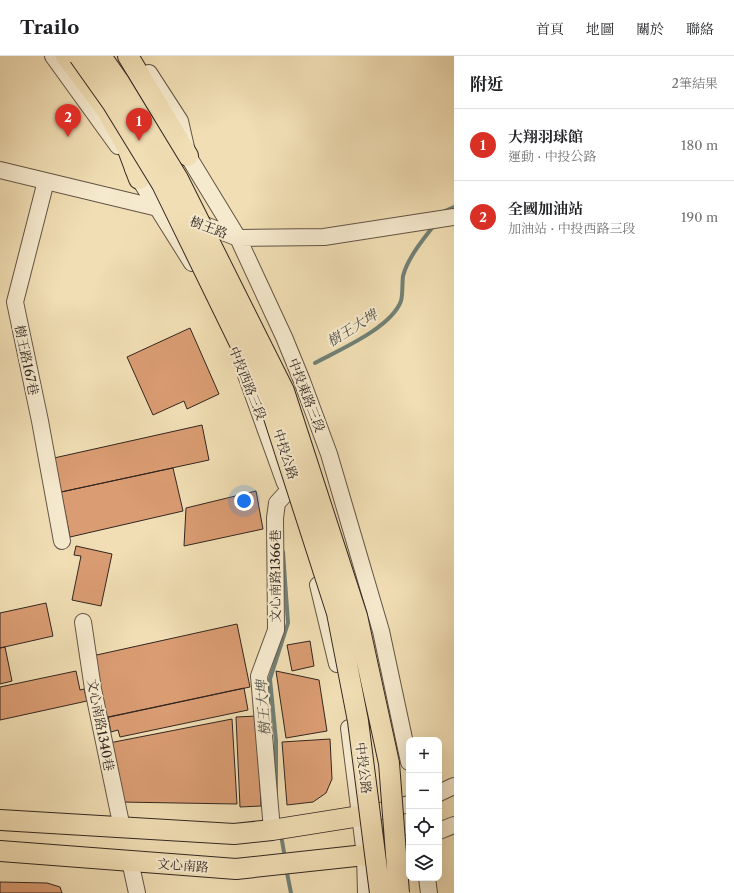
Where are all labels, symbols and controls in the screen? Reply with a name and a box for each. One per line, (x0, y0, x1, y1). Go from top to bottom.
text: Trailo (20, 16, 79, 39)
text: 首頁 (536, 20, 564, 38)
text: 地圖 (586, 20, 614, 38)
text: 關於 (636, 20, 664, 38)
text: 聯絡 (686, 20, 714, 38)
text: 附近 (470, 74, 504, 94)
text: 2筆結果 (672, 75, 718, 91)
pin: 2 (55, 104, 81, 137)
pin: 1 (126, 108, 152, 141)
text: 大翔羽球館 (508, 127, 583, 146)
text: 1 (480, 137, 486, 153)
text: 180 m (681, 137, 718, 153)
text: 運動 · 中投公路 (508, 148, 597, 164)
text: 全國加油站 (508, 199, 583, 218)
text: 2 (479, 209, 487, 225)
text: 190 m (681, 209, 718, 225)
street label: 樹王路 (188, 213, 230, 241)
text: 加油站 · 中投西路三段 (508, 220, 636, 236)
water label: 樹王大埤 (323, 304, 382, 350)
street label: 樹王路167巷 (12, 323, 42, 397)
street label: 中投西路三段 (226, 344, 270, 422)
street label: 中投東路三段 (286, 356, 328, 434)
street label: 中投公路 (270, 427, 302, 481)
your location (234, 491, 254, 511)
street label: 文心南路1366巷 (267, 530, 283, 622)
water label: 樹王大埤 (252, 677, 274, 737)
street label: 文心南路1340巷 (84, 678, 118, 772)
map controls (406, 737, 442, 881)
button: + (406, 737, 442, 773)
street label: 中投公路 (353, 741, 375, 795)
button: − (406, 773, 442, 809)
button: locate (406, 809, 442, 845)
button: layers (406, 845, 442, 881)
street label: 文心南路 (156, 855, 210, 875)

